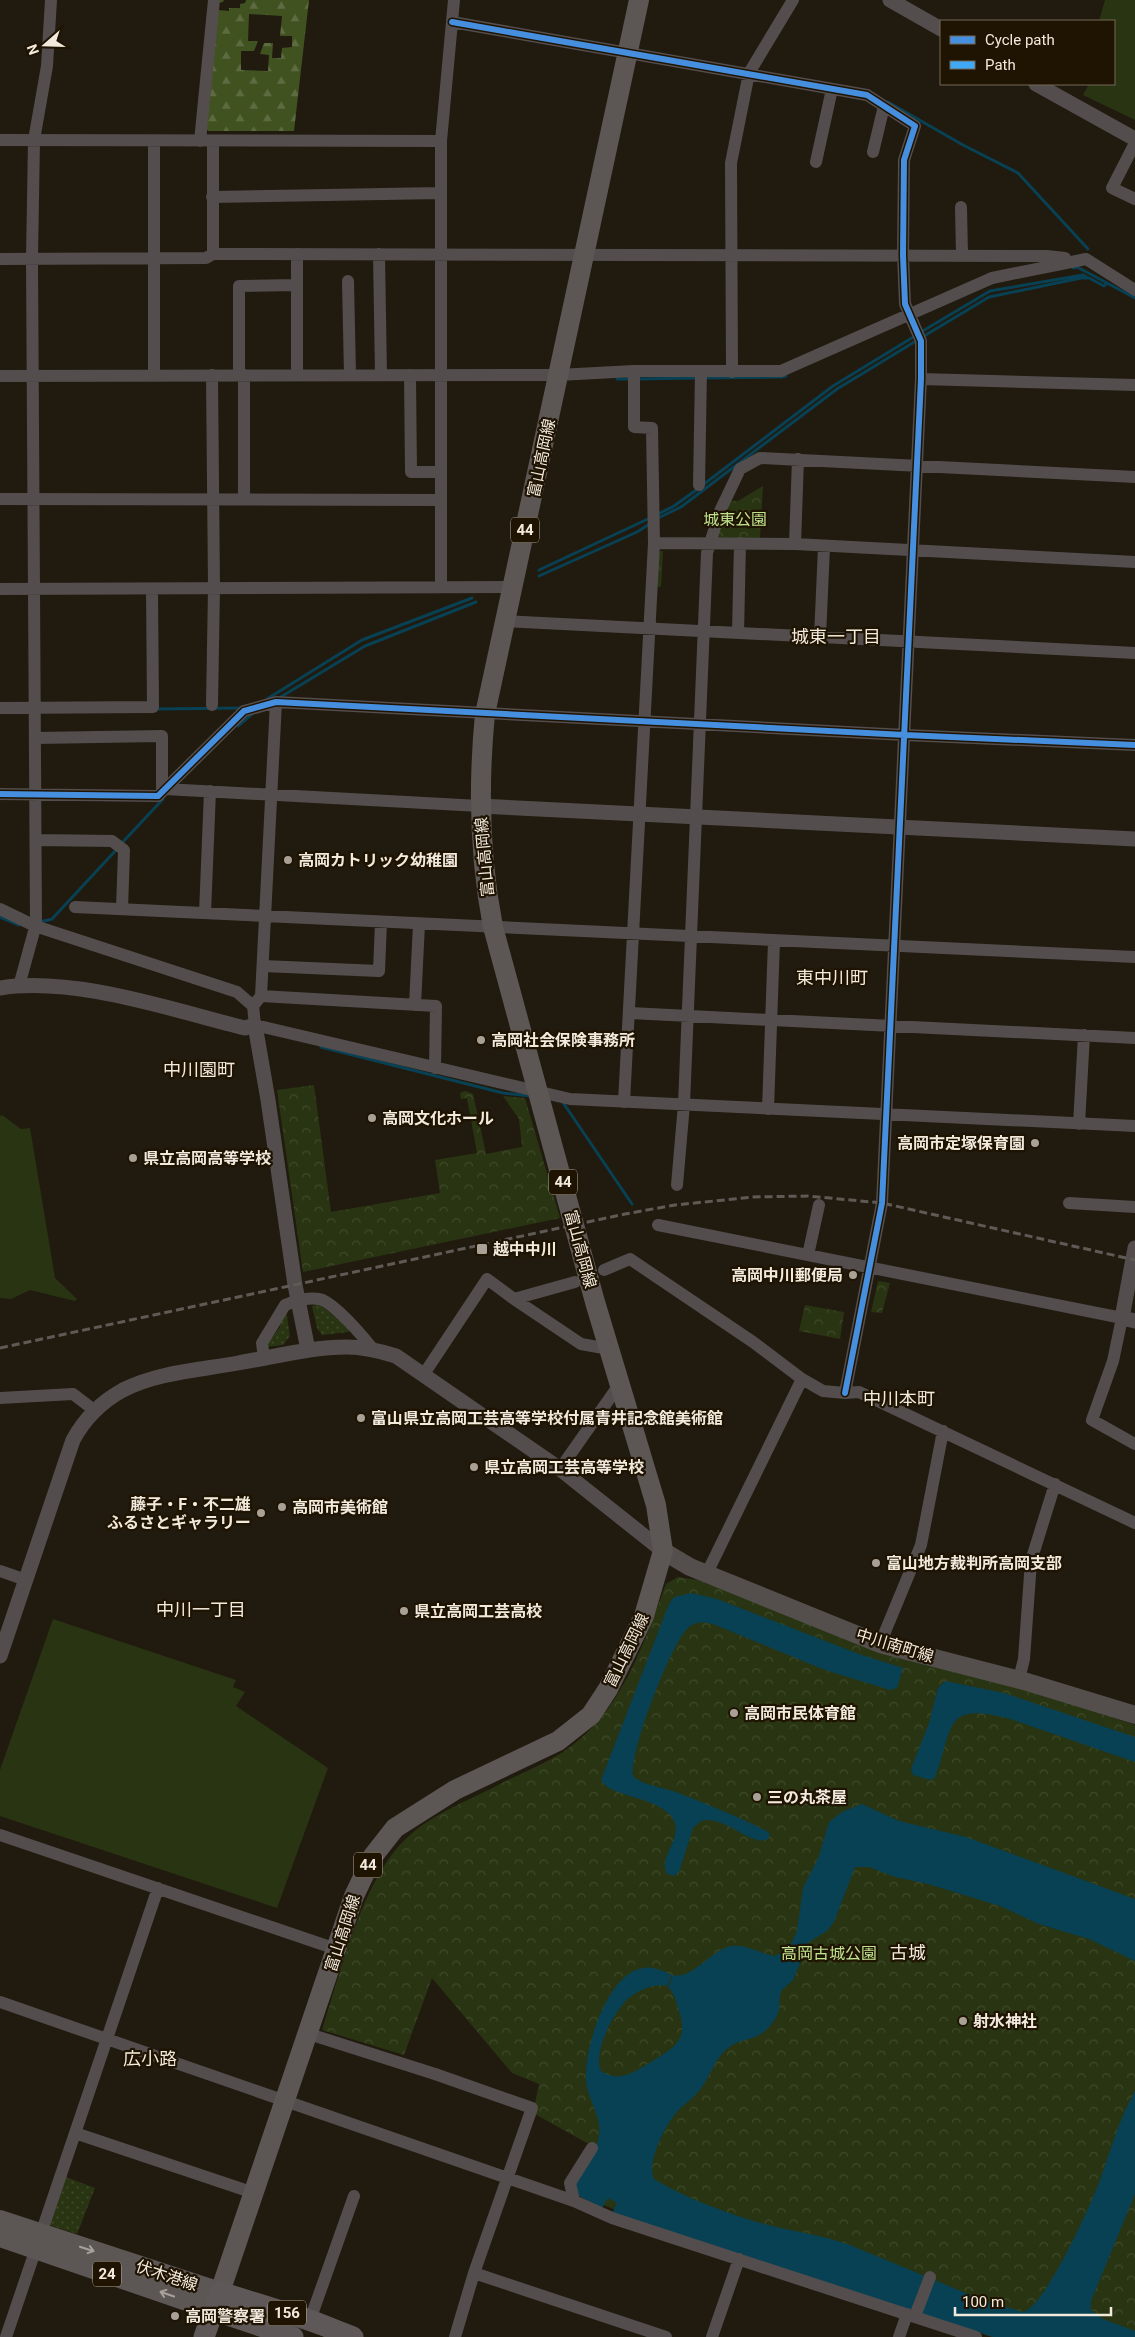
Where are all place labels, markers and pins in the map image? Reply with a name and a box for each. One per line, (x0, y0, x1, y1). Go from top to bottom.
place label: 高岡カトリック幼稚園 (298, 851, 458, 870)
marker: 高岡カトリック幼稚園 (282, 854, 294, 866)
place label: 高岡社会保険事務所 (491, 1031, 635, 1050)
marker: 高岡社会保険事務所 (475, 1034, 487, 1046)
place label: 高岡文化ホール (382, 1109, 494, 1128)
marker: 高岡文化ホール (366, 1112, 378, 1124)
place label: 高岡市定塚保育園 (897, 1134, 1025, 1153)
marker: 高岡市定塚保育園 (1029, 1137, 1041, 1149)
place label: 県立高岡高等学校 (143, 1149, 271, 1168)
marker: 県立高岡高等学校 (127, 1152, 139, 1164)
place label: 越中中川 (493, 1240, 557, 1259)
marker: 越中中川 (475, 1242, 489, 1256)
place label: 高岡中川郵便局 (731, 1266, 843, 1285)
marker: 高岡中川郵便局 (847, 1269, 859, 1281)
place label: 富山県立高岡工芸高等学校付属青井記念館美術館 (371, 1409, 723, 1428)
marker: 富山県立高岡工芸高等学校付属青井記念館美術館 (355, 1412, 367, 1424)
place label: 県立高岡工芸高等学校 (484, 1458, 644, 1477)
marker: 県立高岡工芸高等学校 (468, 1461, 480, 1473)
place label: 藤子・F・不二雄 ふるさとギャラリー (107, 1495, 251, 1532)
place label: 高岡市美術館 (292, 1498, 388, 1517)
marker: 高岡市美術館 (276, 1501, 288, 1513)
marker: 藤子・F・不二雄 ふるさとギャラリー (255, 1507, 267, 1519)
place label: 富山地方裁判所高岡支部 (886, 1554, 1062, 1573)
marker: 富山地方裁判所高岡支部 (870, 1557, 882, 1569)
place label: 県立高岡工芸高校 (414, 1602, 542, 1621)
marker: 県立高岡工芸高校 (398, 1605, 410, 1617)
place label: 高岡市民体育館 (744, 1704, 856, 1723)
marker: 高岡市民体育館 (728, 1707, 740, 1719)
place label: 三の丸茶屋 (767, 1788, 847, 1807)
marker: 三の丸茶屋 (751, 1791, 763, 1803)
place label: 射水神社 (973, 2012, 1037, 2031)
marker: 射水神社 (957, 2015, 969, 2027)
place label: 高岡警察署 (185, 2307, 265, 2326)
marker: 高岡警察署 (169, 2310, 181, 2322)

